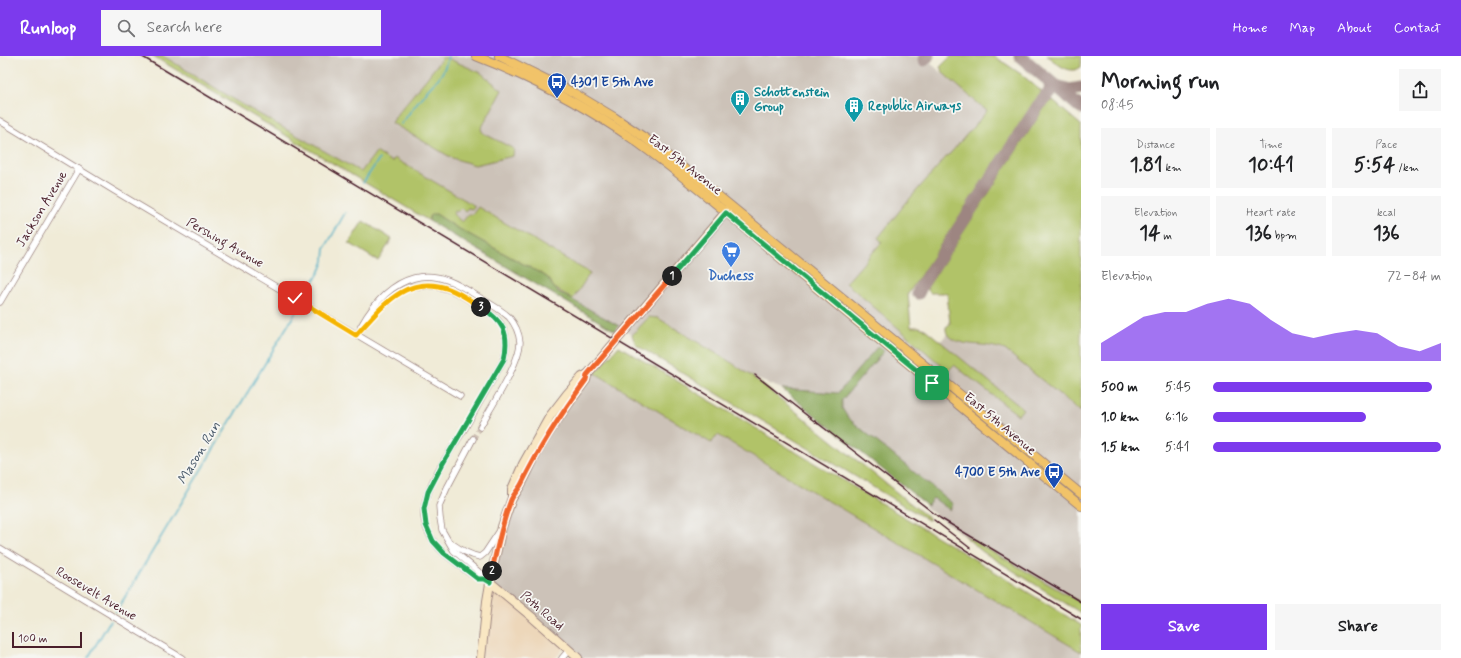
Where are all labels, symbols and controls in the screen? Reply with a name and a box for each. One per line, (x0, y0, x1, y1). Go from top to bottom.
search box (101, 10, 381, 46)
text: Runloop (20, 16, 77, 41)
icon: search (115, 17, 137, 39)
text: Search here (147, 18, 222, 38)
text: Home (1233, 19, 1267, 37)
text: Map (1289, 19, 1315, 37)
text: About (1337, 19, 1372, 37)
text: Contact (1394, 19, 1441, 37)
text: Morning run (1101, 68, 1220, 96)
button: share (1399, 69, 1441, 111)
bus stop icon: 4301 E 5th Ave (546, 71, 568, 99)
place label: 4301 E 5th Ave (571, 74, 654, 91)
place label: Schottenstein Group (754, 84, 830, 116)
building icon: Schottenstein Group (729, 88, 751, 116)
building icon: Republic Airways (843, 95, 865, 123)
text: 08:45 (1101, 97, 1133, 114)
place label: Republic Airways (868, 98, 961, 115)
street label: East 5th Avenue (645, 131, 725, 199)
text: Distance (1136, 138, 1175, 152)
text: Time (1259, 138, 1283, 152)
text: Pace (1375, 138, 1397, 152)
text: 1.81 (1130, 152, 1163, 179)
text: 10:41 (1248, 152, 1294, 179)
text: 5:54 (1354, 152, 1395, 179)
text: km (1163, 161, 1182, 175)
text: /km (1395, 161, 1419, 175)
street label: Jackson Avenue (13, 168, 71, 250)
text: Elevation (1134, 206, 1177, 220)
text: Heart rate (1246, 206, 1296, 220)
text: kcal (1377, 206, 1396, 220)
street label: Pershing Avenue (182, 214, 267, 274)
text: 14 (1139, 220, 1160, 247)
text: 136 (1245, 220, 1272, 247)
text: 136 (1373, 220, 1400, 247)
text: m (1160, 229, 1172, 243)
text: bpm (1272, 229, 1297, 243)
supermarket icon: Duchess (720, 240, 742, 268)
pin: 1 (662, 266, 682, 286)
place label: Duchess (708, 268, 754, 285)
text: Elevation (1101, 268, 1152, 285)
text: 72–84 m (1387, 268, 1441, 285)
text: 1 (670, 269, 674, 283)
pin (278, 281, 312, 315)
icon: check (284, 287, 306, 309)
pin: 3 (471, 297, 491, 317)
text: 3 (479, 300, 483, 314)
pin (915, 366, 949, 400)
icon: arrive (921, 372, 943, 394)
text: 500 m (1101, 379, 1138, 396)
text: 5:45 (1165, 379, 1191, 396)
street label: East 5th Avenue (960, 389, 1040, 459)
text: 1.0 km (1101, 409, 1139, 426)
text: 6:16 (1165, 409, 1188, 426)
water label: Mason Run (173, 418, 225, 488)
text: 1.5 km (1101, 439, 1140, 456)
text: 5:41 (1165, 439, 1189, 456)
bus stop icon: 4700 E 5th Ave (1043, 461, 1065, 489)
place label: 4700 E 5th Ave (955, 464, 1040, 481)
pin: 2 (482, 561, 502, 581)
street label: Roosevelt Avenue (52, 563, 140, 625)
text: 2 (489, 564, 495, 578)
street label: Poth Road (517, 587, 567, 635)
button: Save (1101, 604, 1267, 650)
button: Share (1275, 604, 1441, 650)
scale bar (12, 630, 82, 649)
text: 100 m (18, 632, 48, 646)

